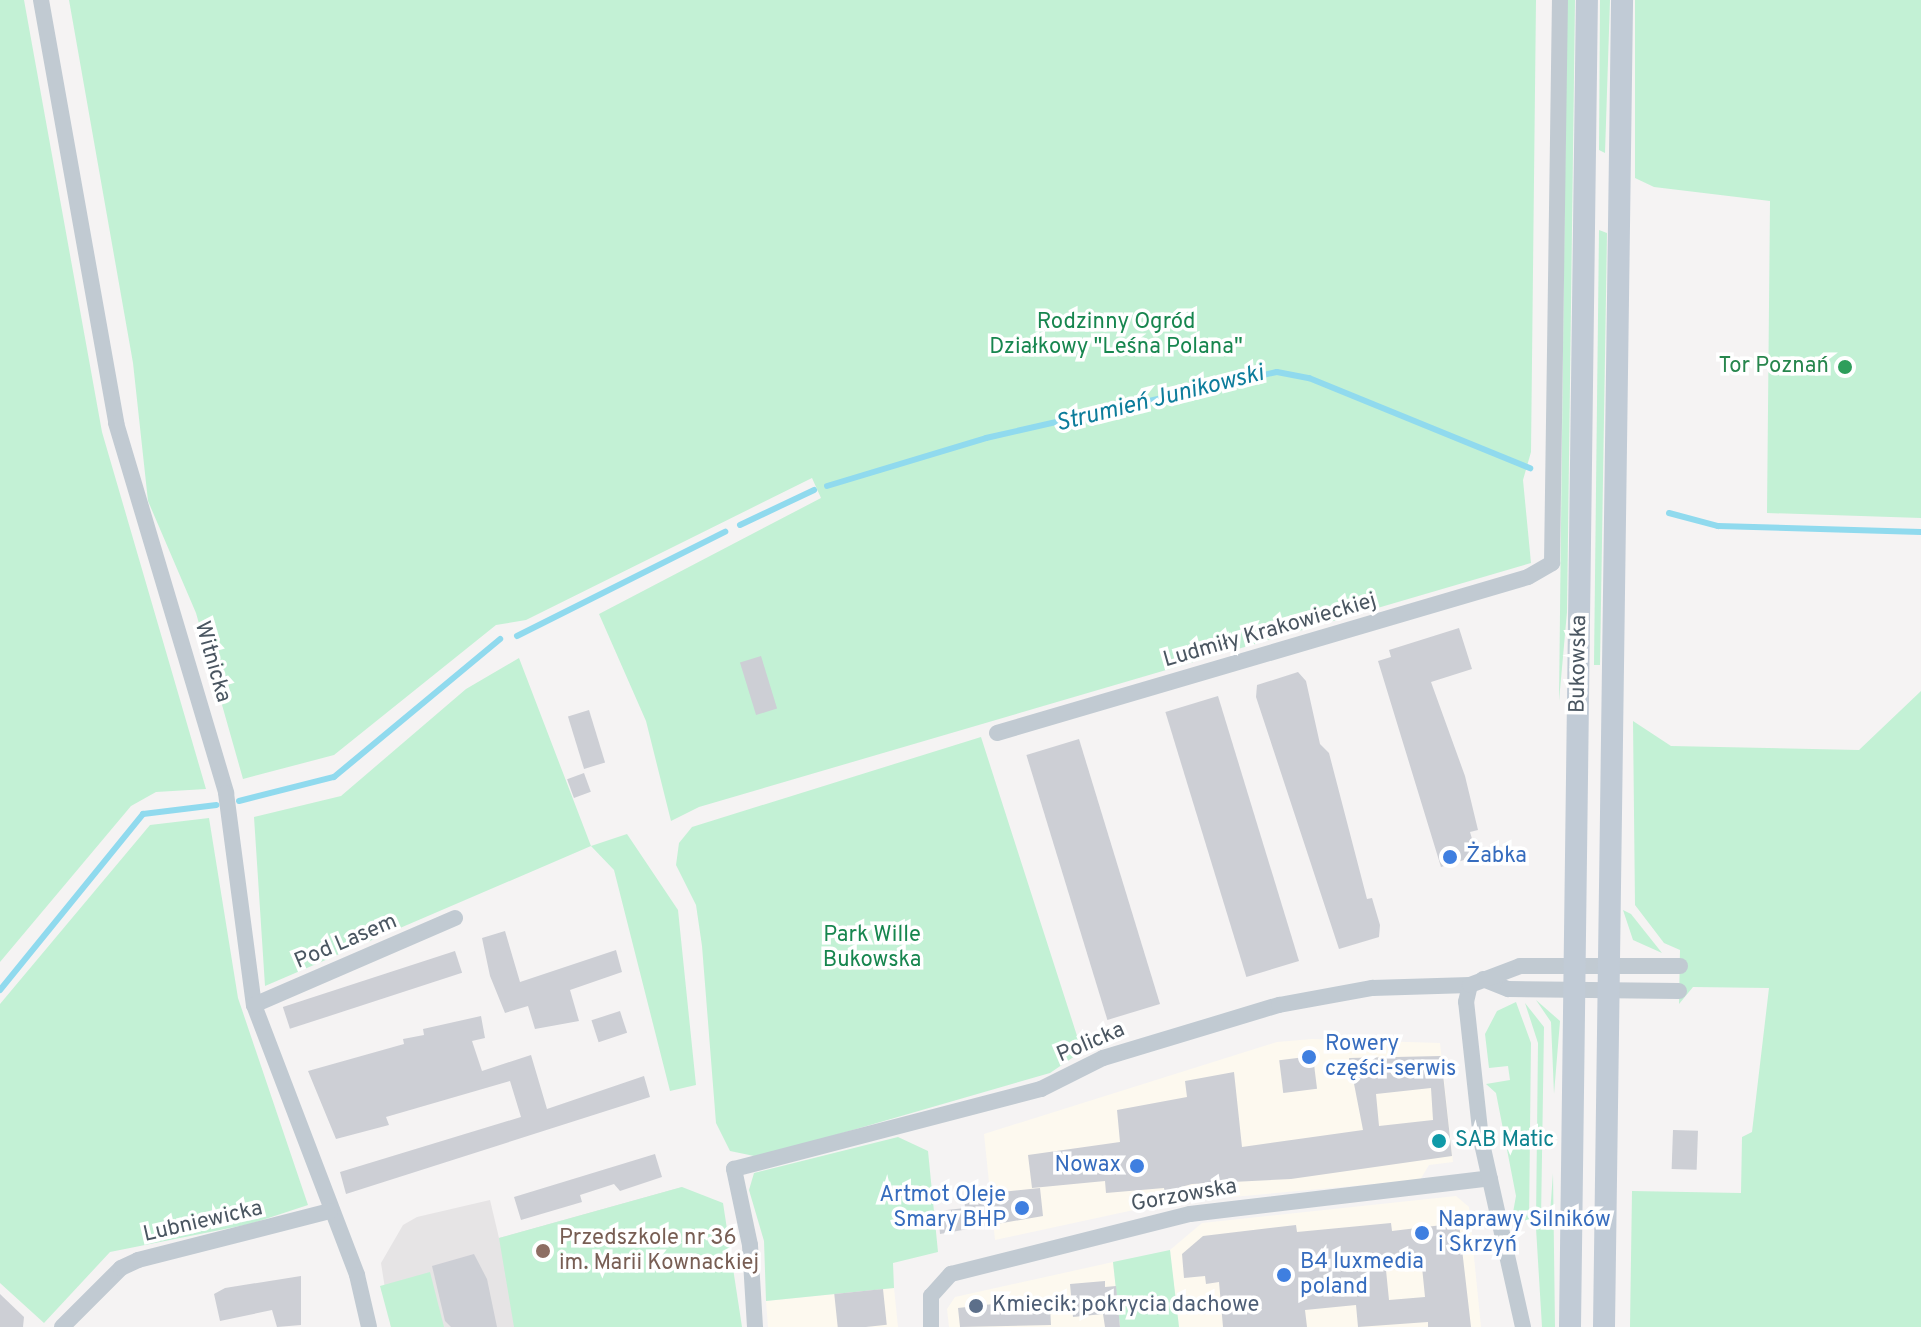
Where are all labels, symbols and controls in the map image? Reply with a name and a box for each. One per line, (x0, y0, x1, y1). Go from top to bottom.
park label: Rodzinny Ogród Działkowy "Leśna Polana" (989, 309, 1243, 360)
place label: Tor Poznań (1718, 354, 1829, 380)
marker: Tor Poznań (1836, 358, 1854, 376)
water label: Strumień Junikowski (1053, 360, 1267, 440)
street label: Ludmiły Krakowieckiej (1160, 588, 1380, 674)
street label: Bukowska (1565, 615, 1593, 713)
street label: Witnicka (188, 618, 236, 706)
place label: Żabka (1466, 844, 1527, 870)
marker: Żabka (1441, 848, 1459, 866)
street label: Pod Lasem (291, 909, 401, 975)
park label: Park Wille Bukowska (823, 922, 921, 974)
street label: Policka (1053, 1017, 1129, 1069)
place label: Rowery części-serwis (1325, 1031, 1456, 1082)
marker: Rowery części-serwis (1300, 1048, 1318, 1066)
place label: SAB Matic (1455, 1128, 1554, 1154)
marker: SAB Matic (1430, 1132, 1448, 1150)
place label: Nowax (1055, 1153, 1121, 1179)
marker: Nowax (1128, 1157, 1146, 1175)
street label: Gorzowska (1129, 1174, 1239, 1218)
place label: Artmot Oleje Smary BHP (879, 1182, 1006, 1234)
street label: Lubniewicka (141, 1195, 265, 1249)
marker: Artmot Oleje Smary BHP (1013, 1199, 1031, 1217)
place label: Naprawy Silników i Skrzyń (1438, 1207, 1611, 1258)
marker: Naprawy Silników i Skrzyń (1413, 1224, 1431, 1242)
place label: Przedszkole nr 36 im. Marii Kownackiej (559, 1225, 759, 1276)
marker: Przedszkole nr 36 im. Marii Kownackiej (534, 1242, 552, 1260)
place label: B4 luxmedia poland (1300, 1249, 1424, 1300)
marker: B4 luxmedia poland (1275, 1266, 1293, 1284)
place label: Kmiecik: pokrycia dachowe (992, 1293, 1259, 1319)
marker: Kmiecik: pokrycia dachowe (967, 1297, 985, 1315)

